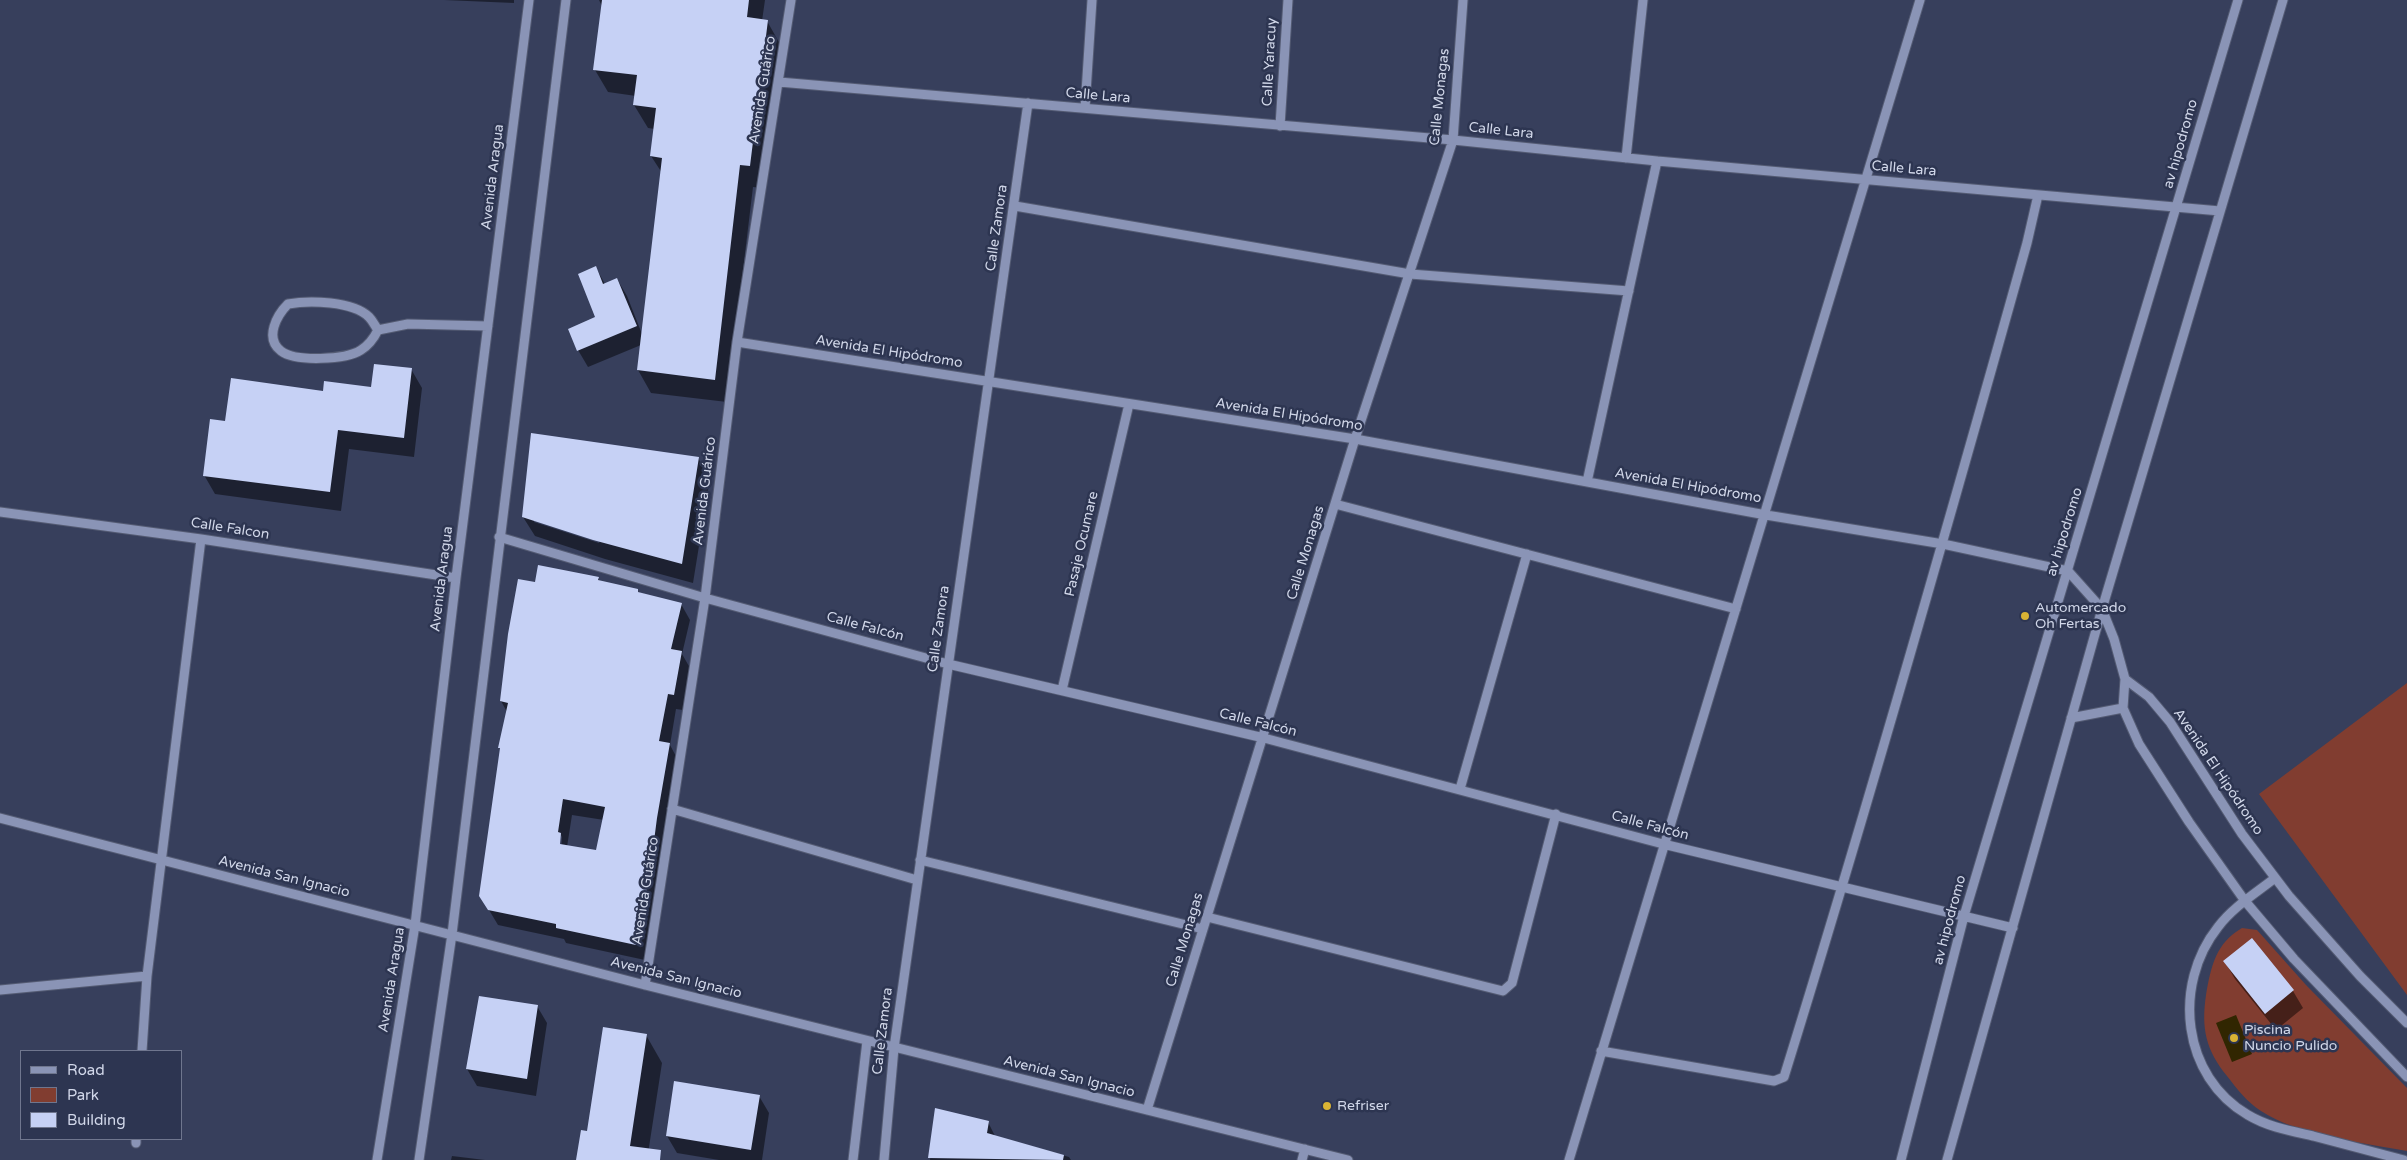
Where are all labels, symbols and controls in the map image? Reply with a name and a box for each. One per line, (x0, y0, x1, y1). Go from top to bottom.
street label: Calle Yaracuy (1259, 17, 1281, 107)
street label: Avenida Guárico (746, 35, 780, 145)
street label: Calle Monagas (1427, 47, 1453, 147)
street label: Calle Lara (1065, 85, 1131, 107)
street label: av hipodromo (2160, 97, 2202, 191)
street label: Calle Lara (1468, 119, 1534, 143)
street label: Avenida Aragua (478, 123, 508, 231)
street label: Calle Lara (1871, 158, 1937, 180)
street label: Calle Zamora (983, 183, 1011, 273)
street label: Avenida El Hipódromo (814, 332, 964, 372)
street label: Avenida El Hipódromo (1214, 395, 1364, 435)
street label: Avenida Guárico (690, 436, 720, 546)
street label: Avenida El Hipódromo (1613, 465, 1763, 507)
street label: av hipodromo (2044, 486, 2086, 578)
street label: Pasaje Ocumare (1062, 490, 1102, 598)
street label: Calle Monagas (1284, 504, 1328, 602)
street label: Calle Falcon (189, 514, 271, 544)
street label: Avenida Aragua (427, 525, 457, 633)
street label: Calle Zamora (925, 584, 953, 674)
place label: Automercado Oh Fertas (2035, 600, 2126, 632)
street label: Calle Falcón (824, 609, 906, 645)
marker: Automercado Oh Fertas (2019, 610, 2031, 622)
street label: Calle Falcón (1217, 705, 1299, 741)
street label: Avenida El Hipódromo (2169, 706, 2267, 838)
street label: Calle Falcón (1609, 808, 1691, 844)
street label: Avenida Guárico (629, 836, 663, 946)
street label: Avenida San Ignacio (217, 853, 351, 901)
street label: av hipodromo (1930, 873, 1970, 967)
street label: Calle Monagas (1163, 891, 1207, 989)
street label: Avenida Aragua (375, 926, 409, 1034)
street label: Avenida San Ignacio (609, 954, 743, 1002)
street label: Calle Zamora (869, 987, 897, 1075)
place label: Piscina Nuncio Pulido (2244, 1022, 2337, 1054)
marker: Piscina Nuncio Pulido (2228, 1032, 2240, 1044)
legend (20, 1050, 182, 1140)
street label: Avenida San Ignacio (1002, 1053, 1136, 1101)
text: Road (67, 1061, 105, 1079)
text: Park (67, 1086, 99, 1104)
place label: Refriser (1337, 1098, 1389, 1114)
marker: Refriser (1321, 1100, 1333, 1112)
text: Building (67, 1111, 126, 1129)

